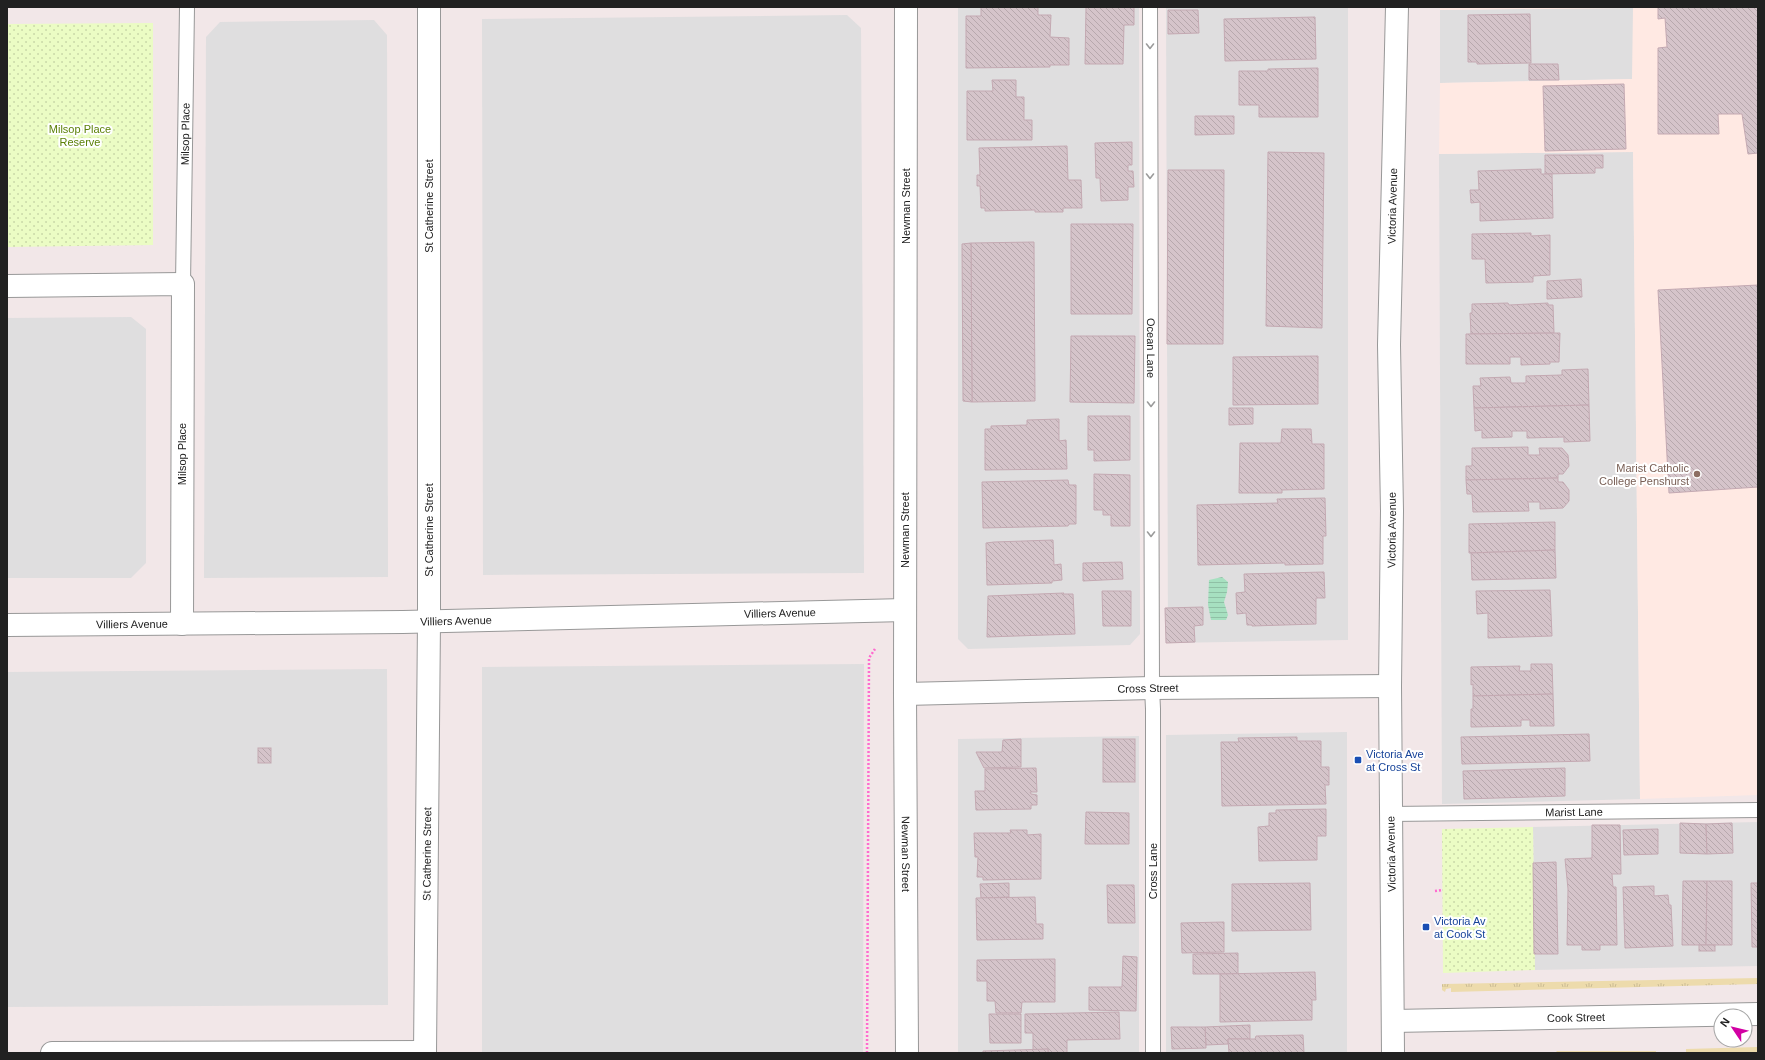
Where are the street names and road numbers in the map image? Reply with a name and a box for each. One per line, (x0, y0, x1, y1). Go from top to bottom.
street label: Milsop Place (179, 103, 192, 165)
street label: St Catherine Street (423, 159, 435, 253)
street label: Newman Street (900, 168, 912, 244)
street label: Victoria Avenue (1385, 168, 1399, 244)
street label: Ocean Lane (1145, 318, 1157, 378)
street label: Milsop Place (176, 423, 188, 485)
street label: St Catherine Street (423, 483, 435, 577)
street label: Newman Street (899, 492, 911, 568)
street label: Victoria Avenue (1385, 492, 1398, 568)
street label: Villiers Avenue (744, 606, 816, 620)
street label: Villiers Avenue (420, 614, 492, 628)
street label: Villiers Avenue (96, 618, 168, 630)
street label: Cross Street (1117, 682, 1179, 695)
street label: Marist Lane (1545, 806, 1603, 818)
street label: St Catherine Street (420, 807, 433, 901)
street label: Newman Street (900, 816, 912, 892)
street label: Victoria Avenue (1384, 816, 1398, 892)
street label: Cross Lane (1147, 843, 1159, 899)
street label: Cook Street (1547, 1011, 1605, 1024)

